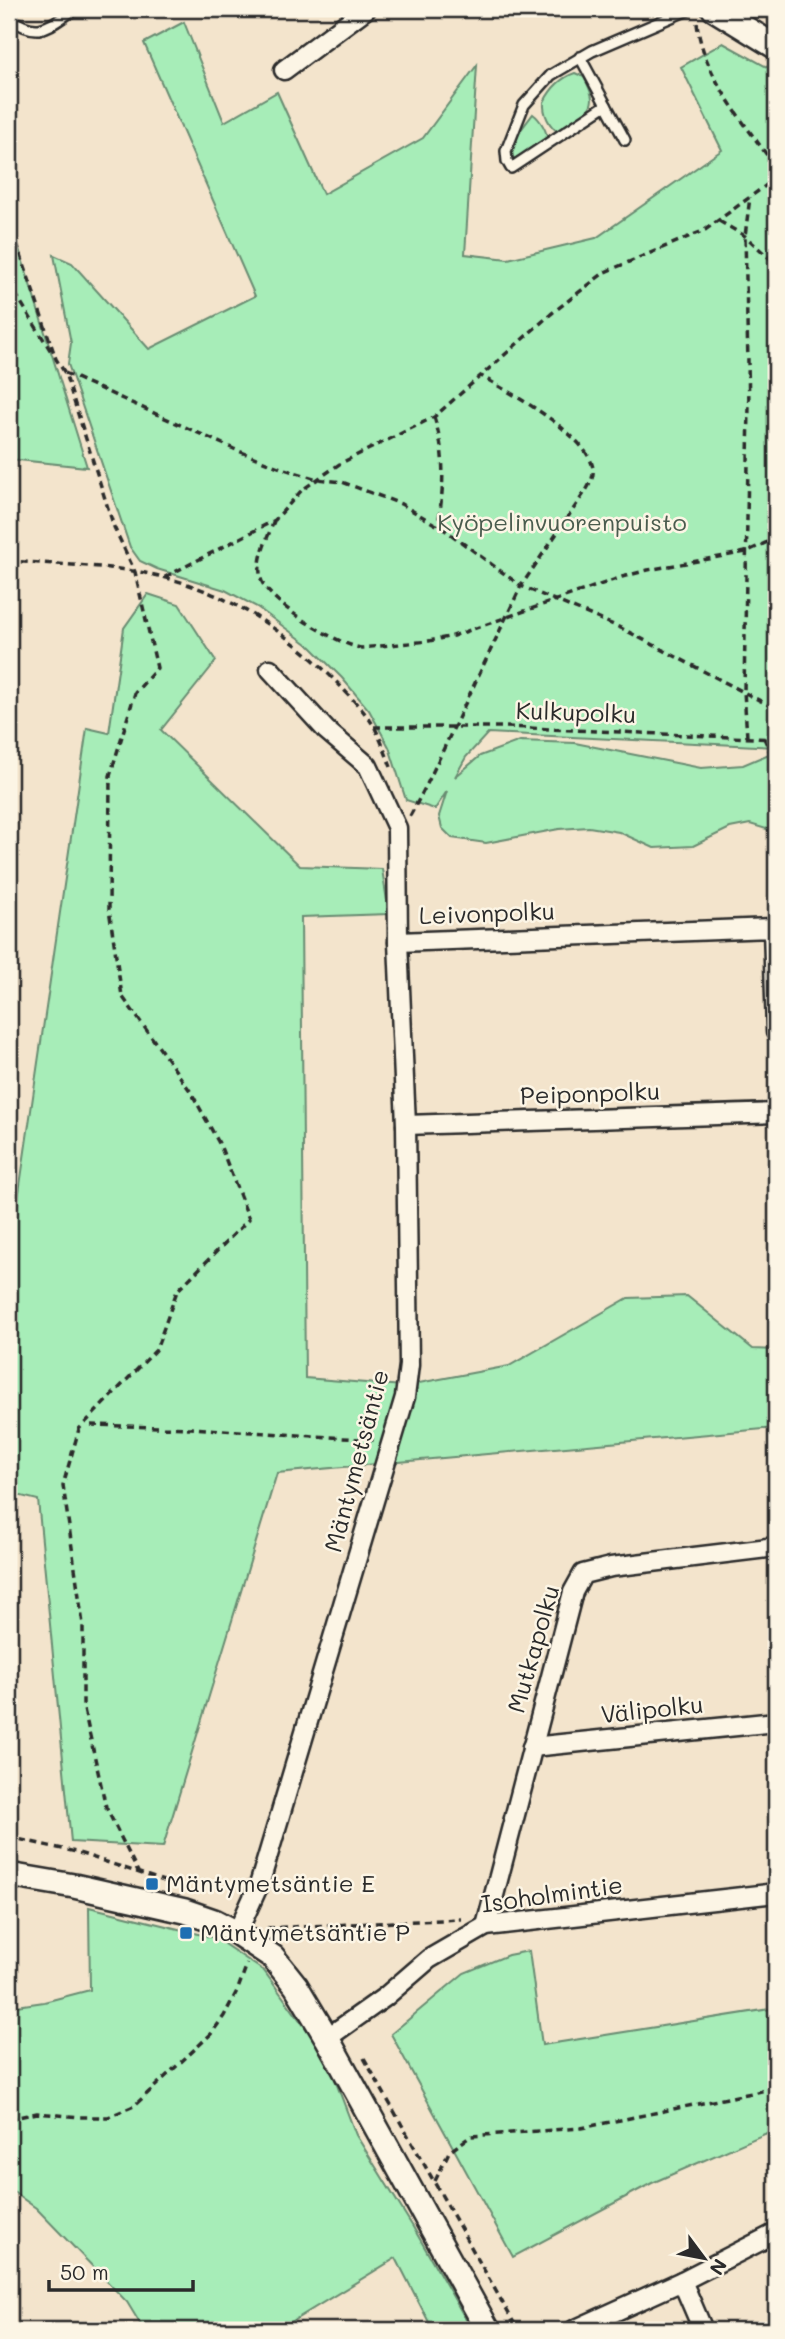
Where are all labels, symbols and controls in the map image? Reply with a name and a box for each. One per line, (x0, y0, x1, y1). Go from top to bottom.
park label: Kyöpelinvuorenpuisto (437, 506, 687, 537)
street label: Kulkupolku (515, 694, 637, 729)
street label: Leivonpolku (418, 895, 555, 930)
street label: Peiponpolku (519, 1075, 661, 1110)
street label: Mäntymetsäntie (316, 1366, 395, 1555)
street label: Mutkapolku (500, 1581, 566, 1716)
street label: Välipolku (599, 1688, 705, 1729)
place label: Mäntymetsäntie E (166, 1867, 375, 1898)
street label: Isoholmintie (479, 1868, 625, 1919)
marker: Mäntymetsäntie E (144, 1876, 160, 1892)
place label: Mäntymetsäntie P (200, 1916, 410, 1947)
marker: Mäntymetsäntie P (178, 1925, 194, 1941)
north arrow (670, 2224, 740, 2294)
scale bar (49, 2248, 192, 2292)
text: N (704, 2255, 733, 2280)
text: 50 m (60, 2258, 109, 2285)

